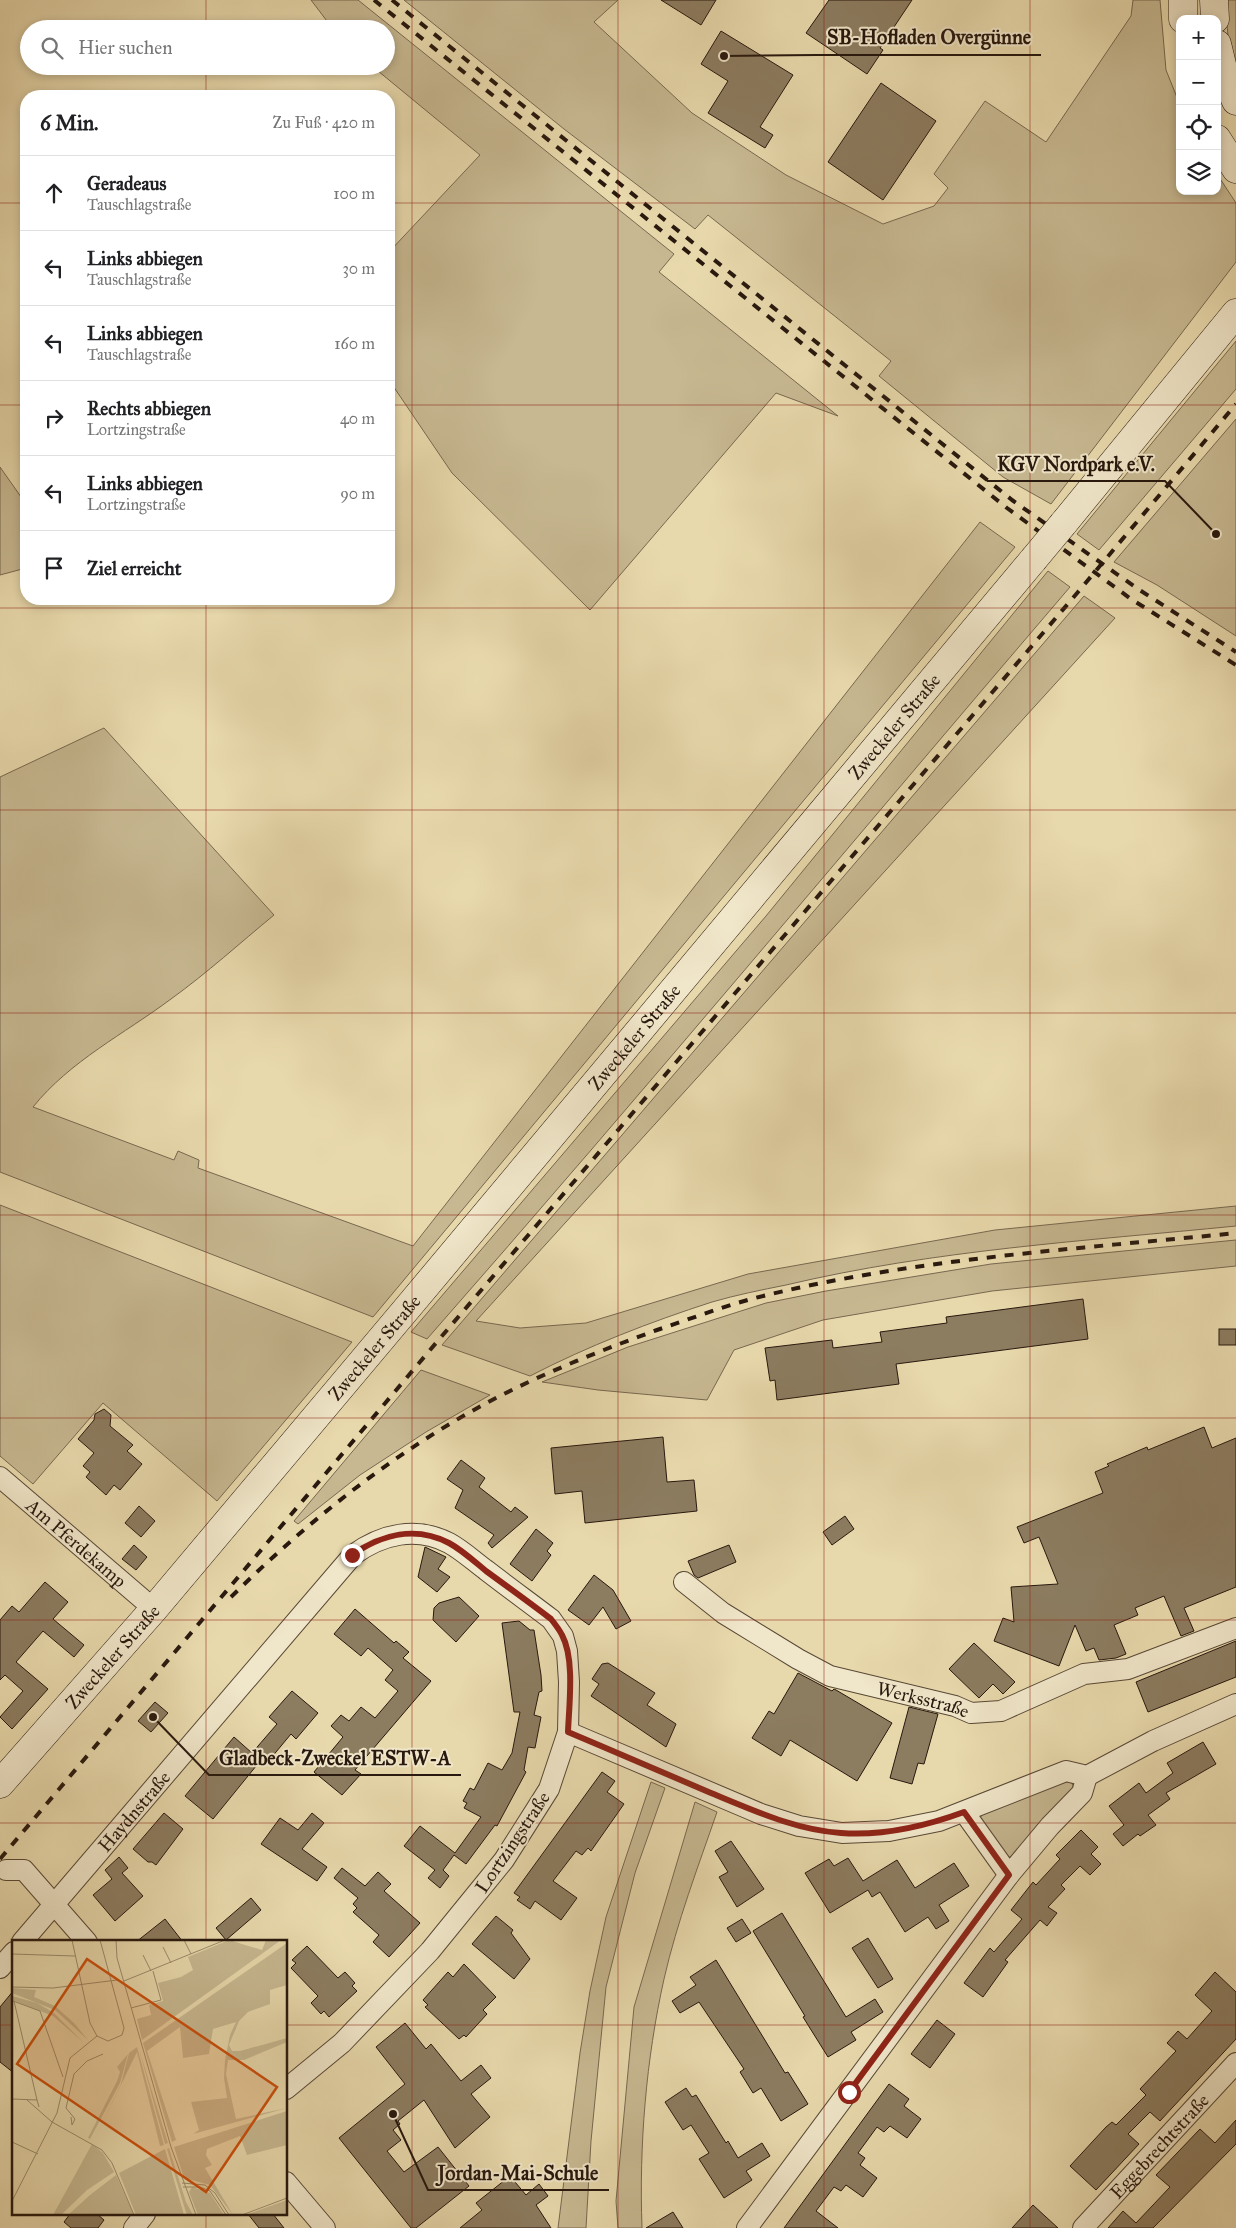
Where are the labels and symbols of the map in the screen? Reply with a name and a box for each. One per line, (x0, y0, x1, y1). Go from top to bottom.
callout: SB-Hofladen Overgünne (817, 20, 1041, 55)
text: SB-Hofladen Overgünne (827, 25, 1032, 50)
callout: KGV Nordpark e.V. (987, 446, 1165, 481)
text: KGV Nordpark e.V. (997, 452, 1155, 477)
street label: Zweckeler Straße (843, 669, 945, 784)
street label: Zweckeler Straße (584, 979, 685, 1095)
street label: Zweckeler Straße (323, 1290, 426, 1405)
street label: Am Pferdekamp (21, 1493, 131, 1592)
route end (341, 1544, 364, 1567)
street label: Zweckeler Straße (61, 1600, 165, 1714)
street label: Werksstraße (875, 1677, 973, 1723)
callout: Gladbeck-Zweckel ESTW-A (209, 1740, 461, 1775)
text: Gladbeck-Zweckel ESTW-A (219, 1746, 451, 1770)
street label: Haydnstraße (93, 1766, 175, 1857)
street label: Lortzingstraße (470, 1787, 556, 1898)
inset map (12, 1940, 288, 2216)
route start (838, 2081, 861, 2104)
street label: Eggebrechtstraße (1105, 2089, 1214, 2204)
callout: Jordan-Mai-Schule (428, 2155, 609, 2190)
text: Jordan-Mai-Schule (435, 2161, 599, 2187)

